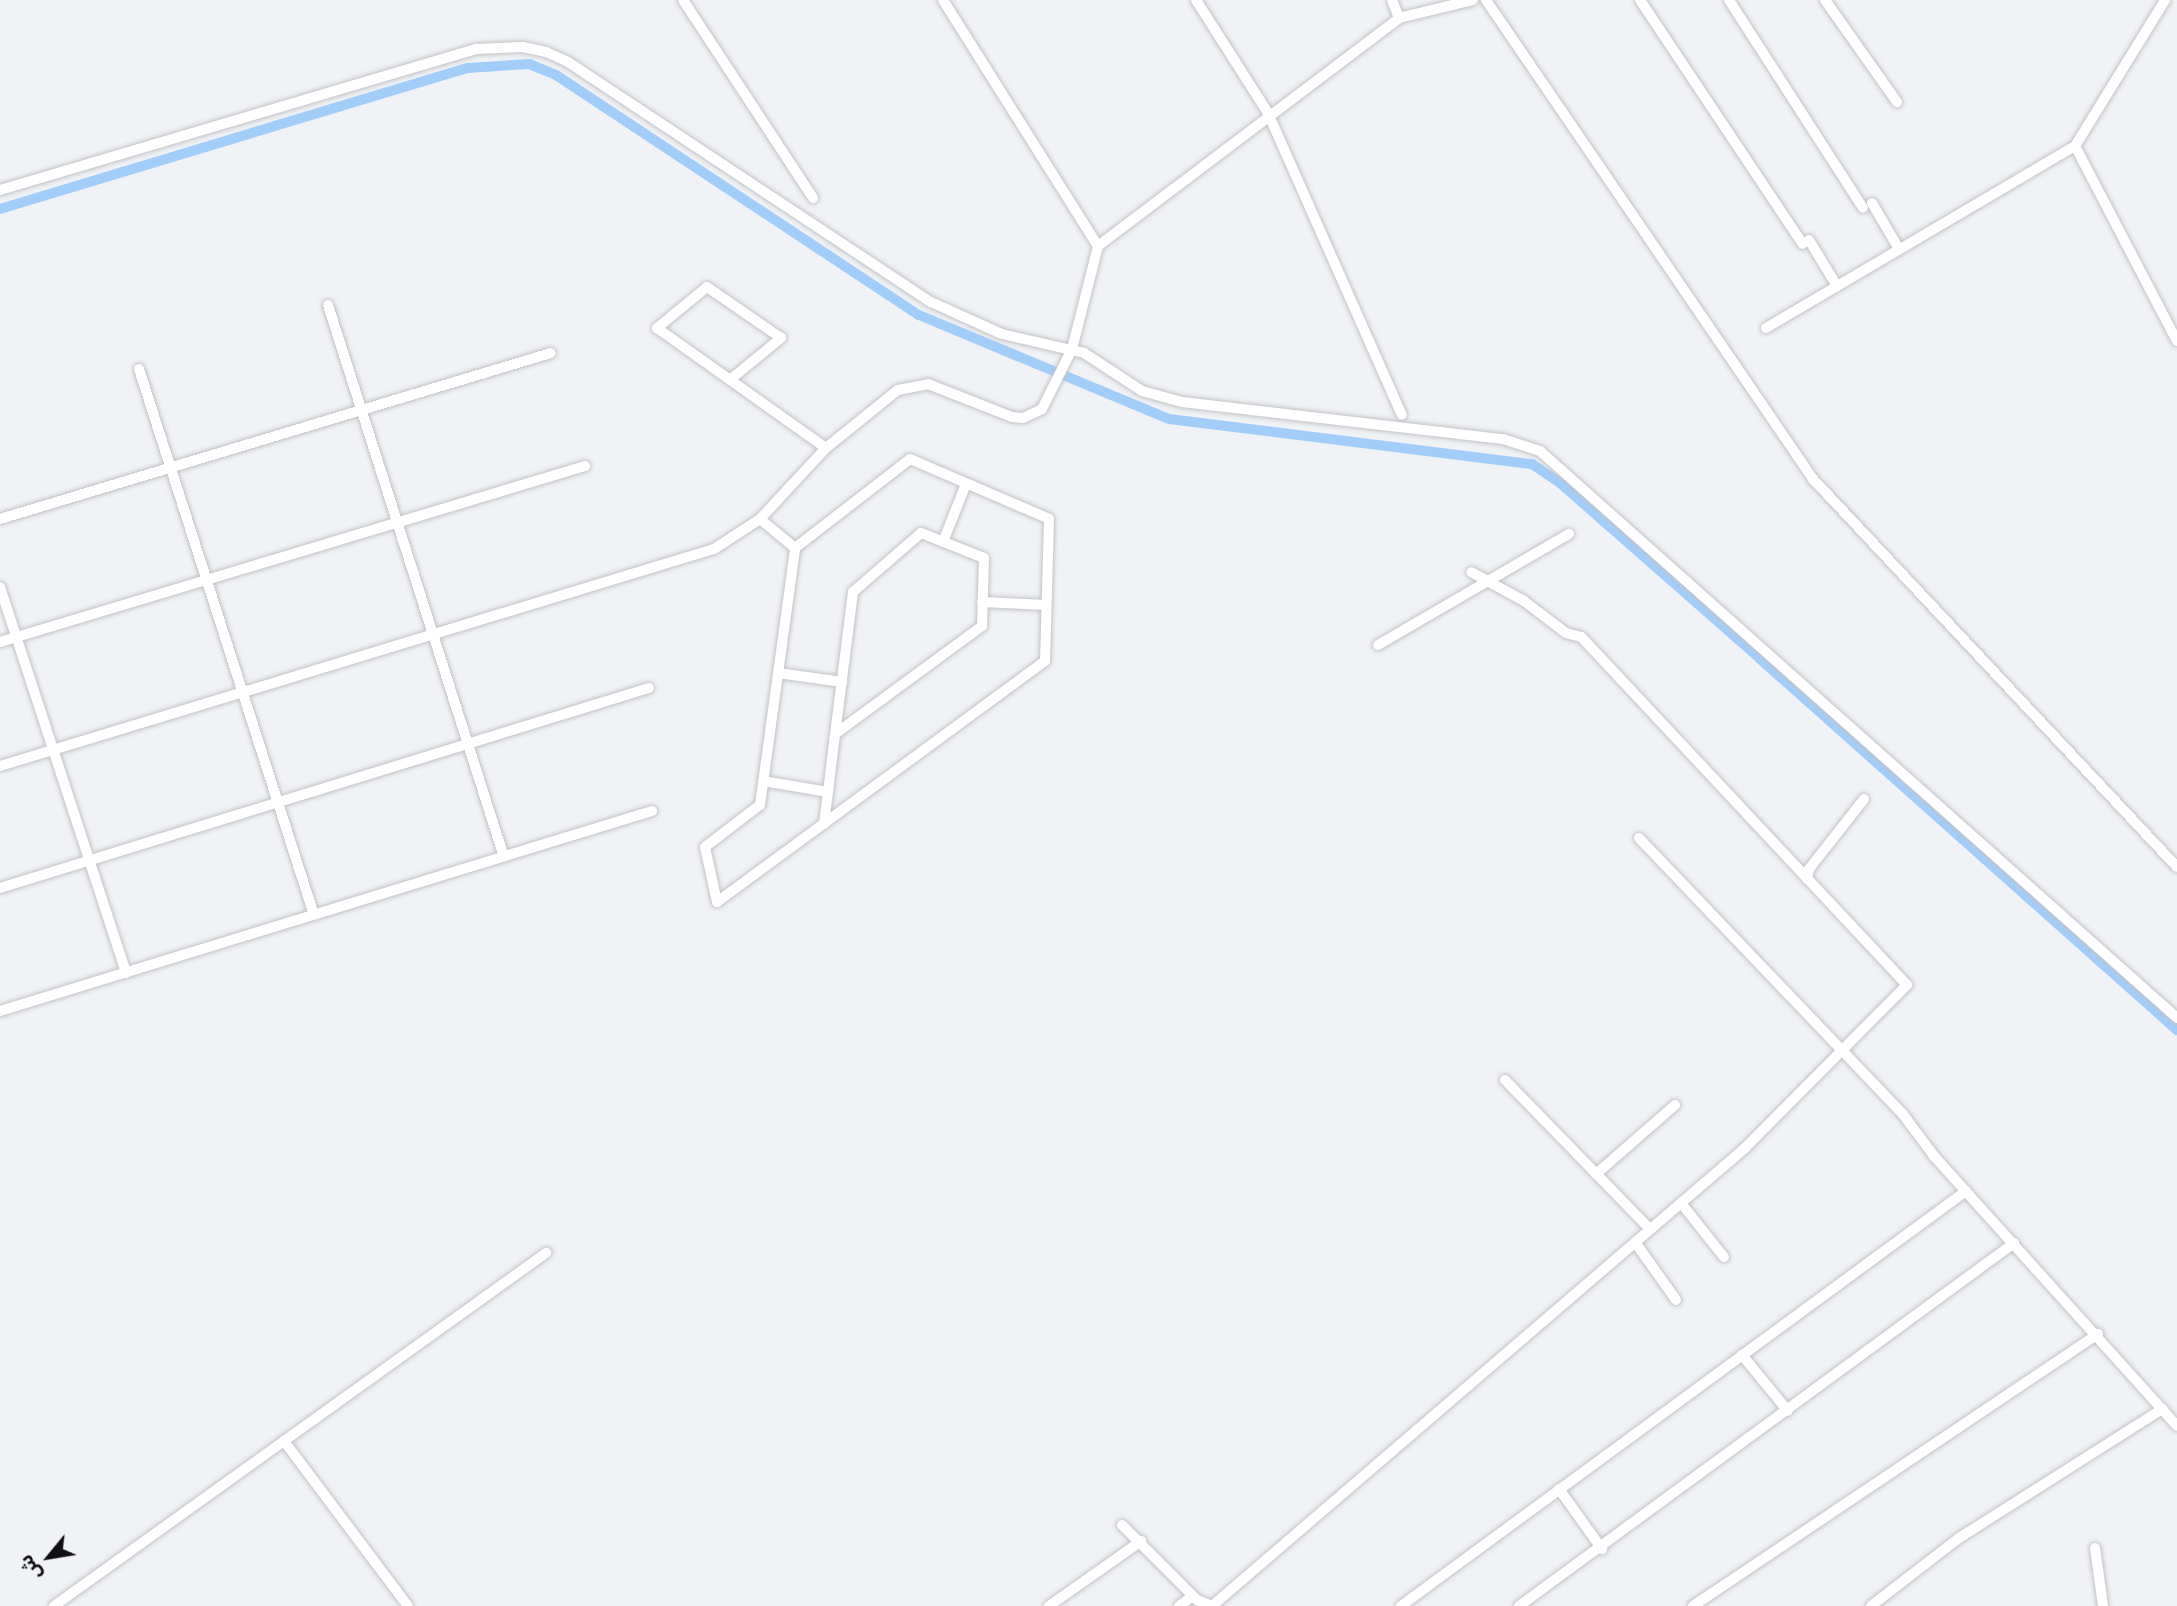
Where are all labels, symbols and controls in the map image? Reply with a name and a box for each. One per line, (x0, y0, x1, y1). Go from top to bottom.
north arrow (14, 1522, 84, 1592)
text: ش (14, 1551, 47, 1585)

